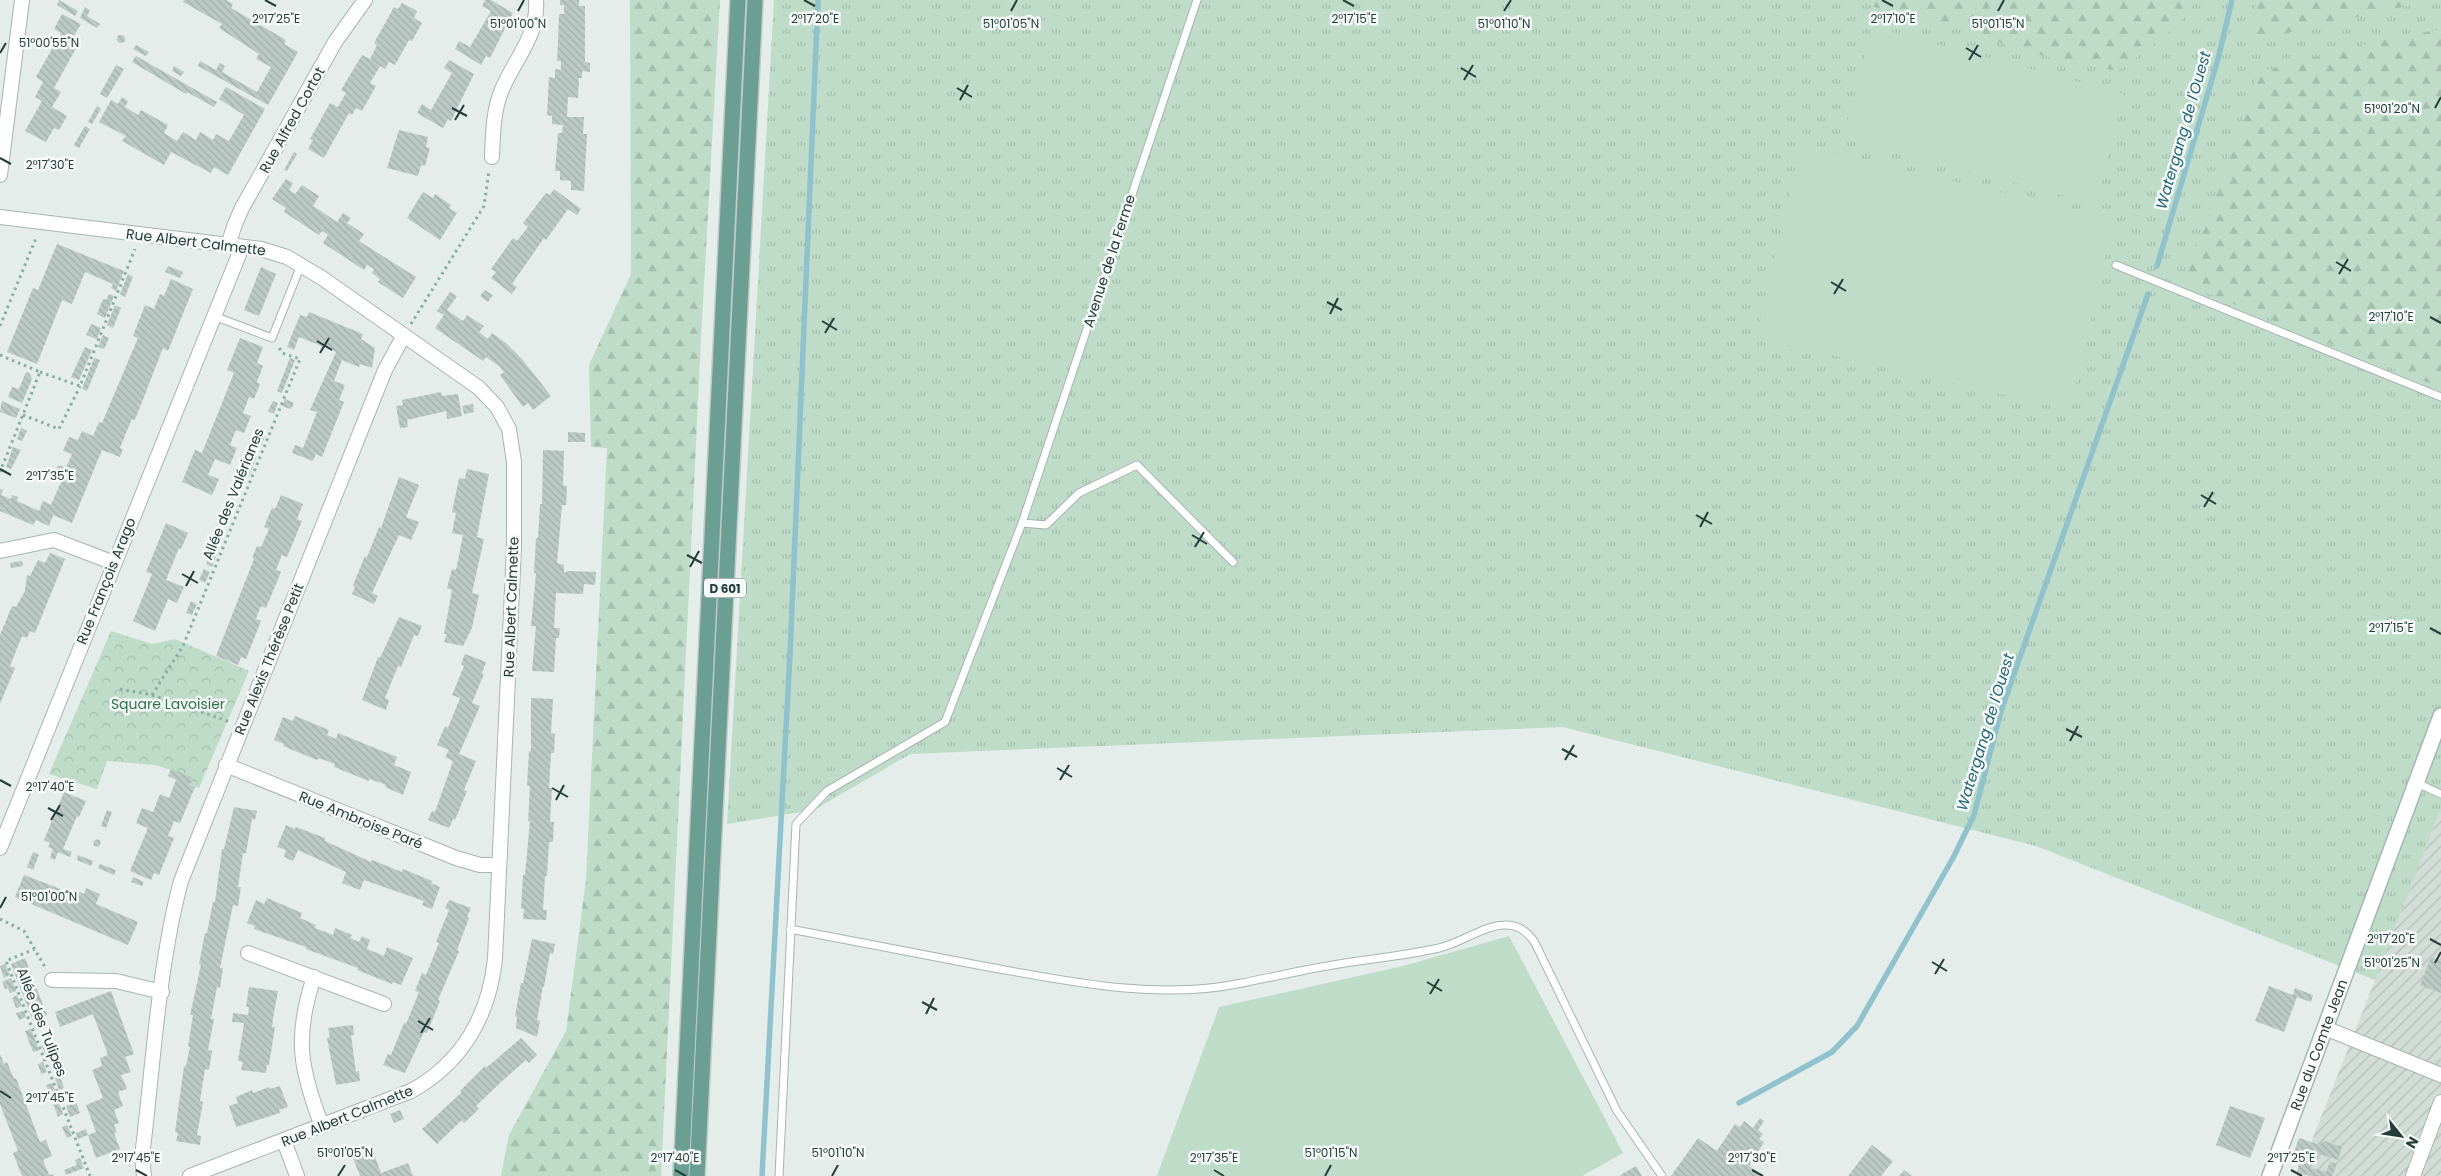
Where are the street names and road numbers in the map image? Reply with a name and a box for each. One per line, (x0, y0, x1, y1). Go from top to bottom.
street label: Rue Alfred Cortot (254, 63, 330, 177)
street label: Avenue de la Ferme (1078, 192, 1140, 330)
street label: Rue Albert Calmette (125, 224, 267, 261)
street label: Allée des Valérianes (197, 425, 269, 563)
street label: Rue François Arago (71, 515, 141, 647)
street label: Rue Albert Calmette (499, 536, 523, 678)
road number: D 601 (704, 578, 746, 598)
street label: Rue Alexis Thérèse Petit (229, 580, 309, 738)
street label: Rue Ambroise Paré (296, 786, 426, 854)
street label: Allée des Tulipes (12, 965, 72, 1079)
street label: Rue du Comte Jean (2285, 976, 2352, 1113)
street label: Rue Albert Calmette (278, 1080, 416, 1152)

